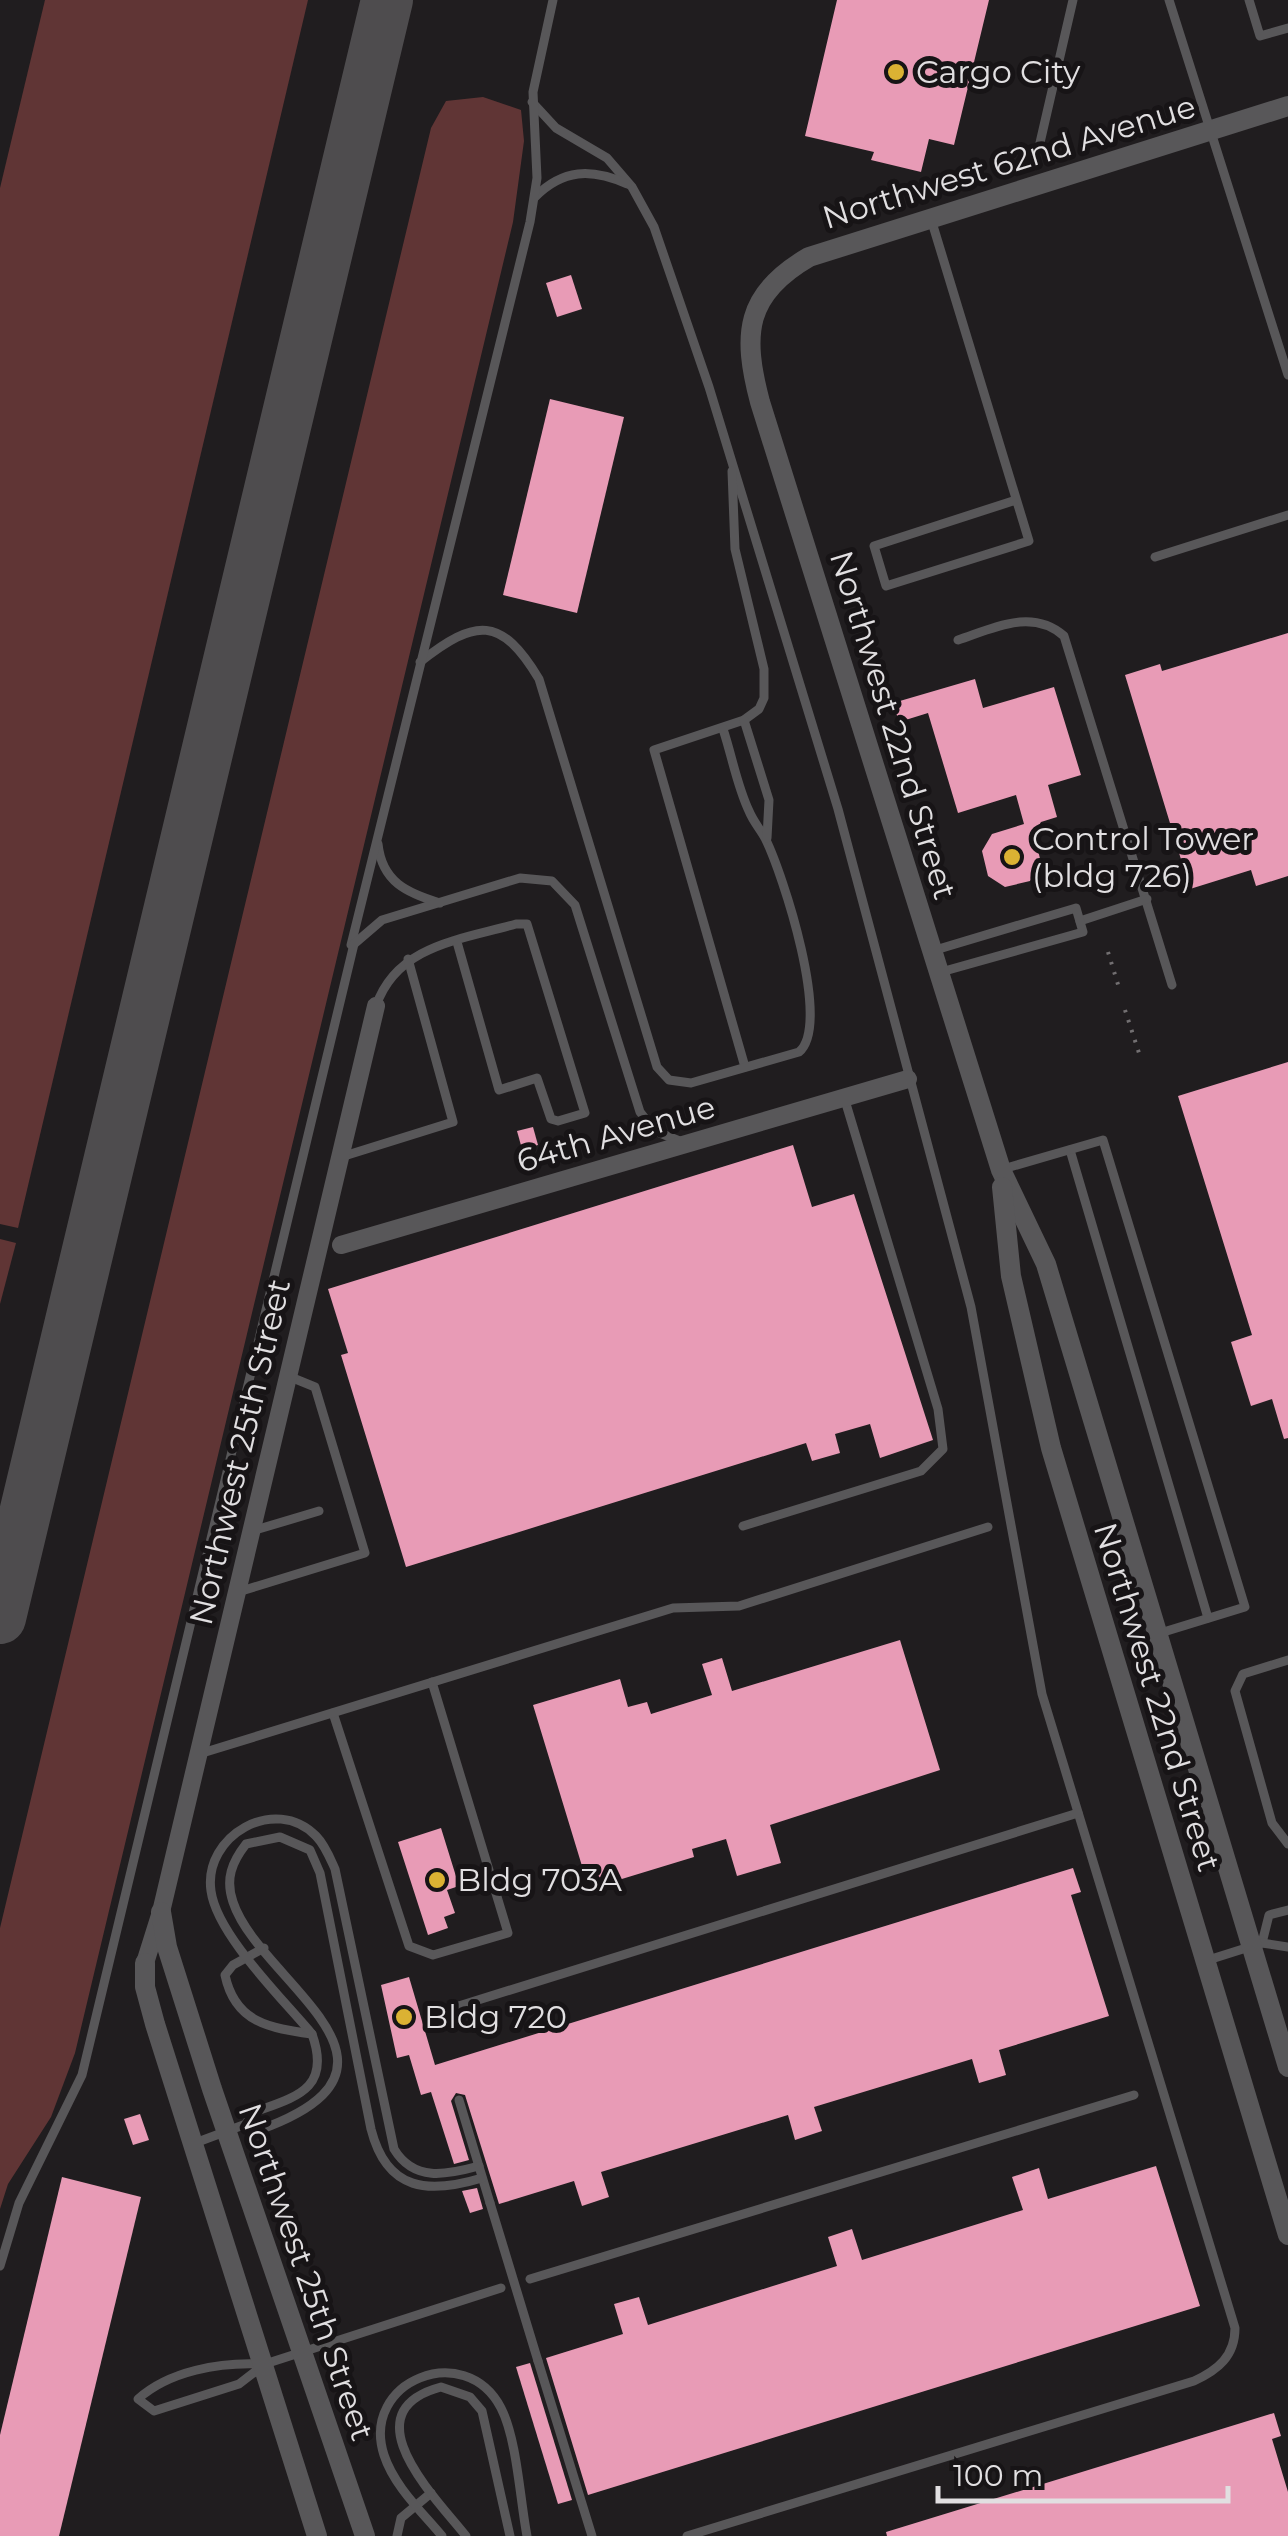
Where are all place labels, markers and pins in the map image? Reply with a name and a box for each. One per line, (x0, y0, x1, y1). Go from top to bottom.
place label: Cargo City (916, 52, 1081, 91)
marker: Cargo City (885, 61, 907, 83)
place label: Control Tower (bldg 726) (1032, 819, 1254, 895)
marker: Control Tower (bldg 726) (1001, 846, 1023, 868)
place label: Bldg 703A (457, 1860, 622, 1899)
marker: Bldg 703A (426, 1869, 448, 1891)
place label: Bldg 720 (424, 1997, 567, 2036)
marker: Bldg 720 (393, 2006, 415, 2028)

